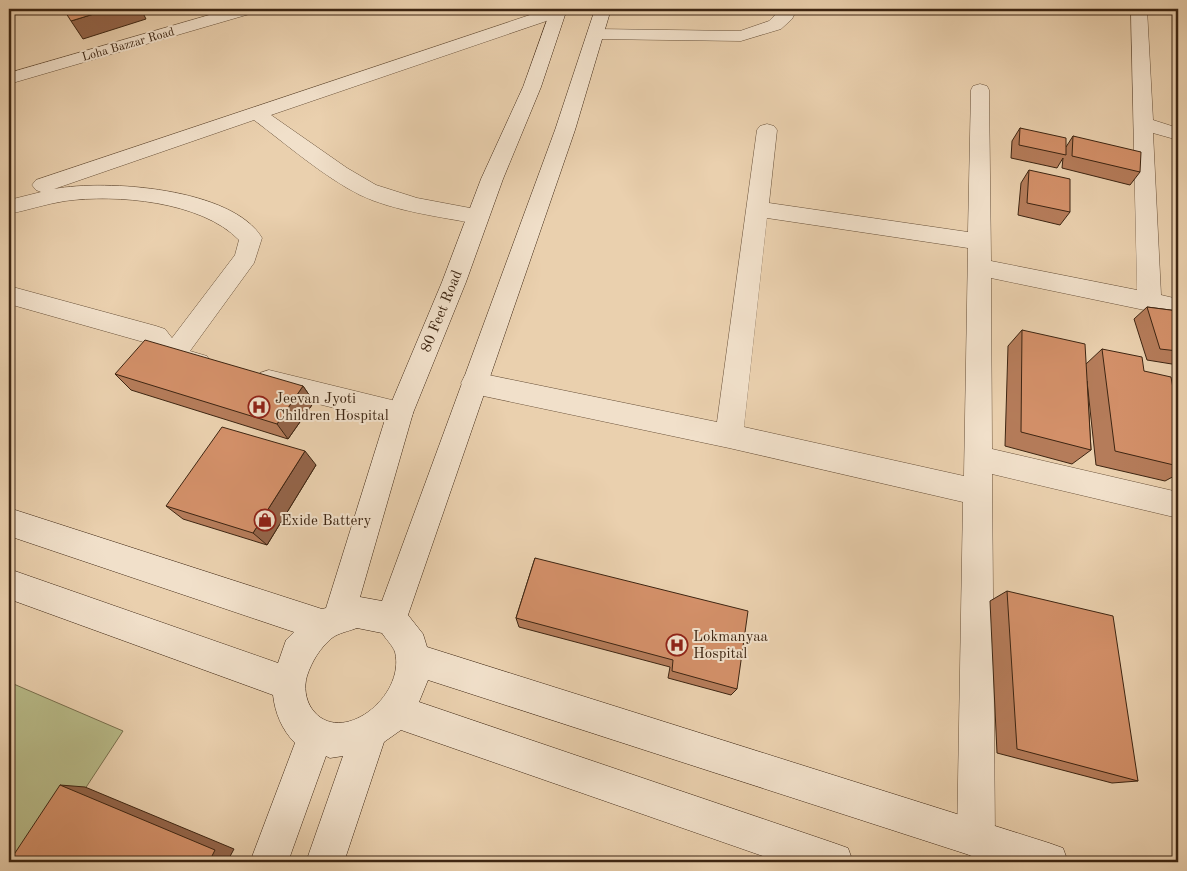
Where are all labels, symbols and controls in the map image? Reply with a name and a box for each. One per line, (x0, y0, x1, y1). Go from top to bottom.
street label: Loha Bazzar Road (81, 26, 176, 64)
street label: 80 Feet Road (419, 268, 466, 355)
place label: Jeevan Jyoti Children Hospital (275, 392, 389, 424)
hospital icon: Jeevan Jyoti Children Hospital (247, 395, 271, 419)
shop icon: Exide Battery (253, 508, 277, 532)
place label: Exide Battery (281, 514, 371, 529)
place label: Lokmanyaa Hospital (693, 630, 769, 662)
hospital icon: Lokmanyaa Hospital (665, 633, 689, 657)

